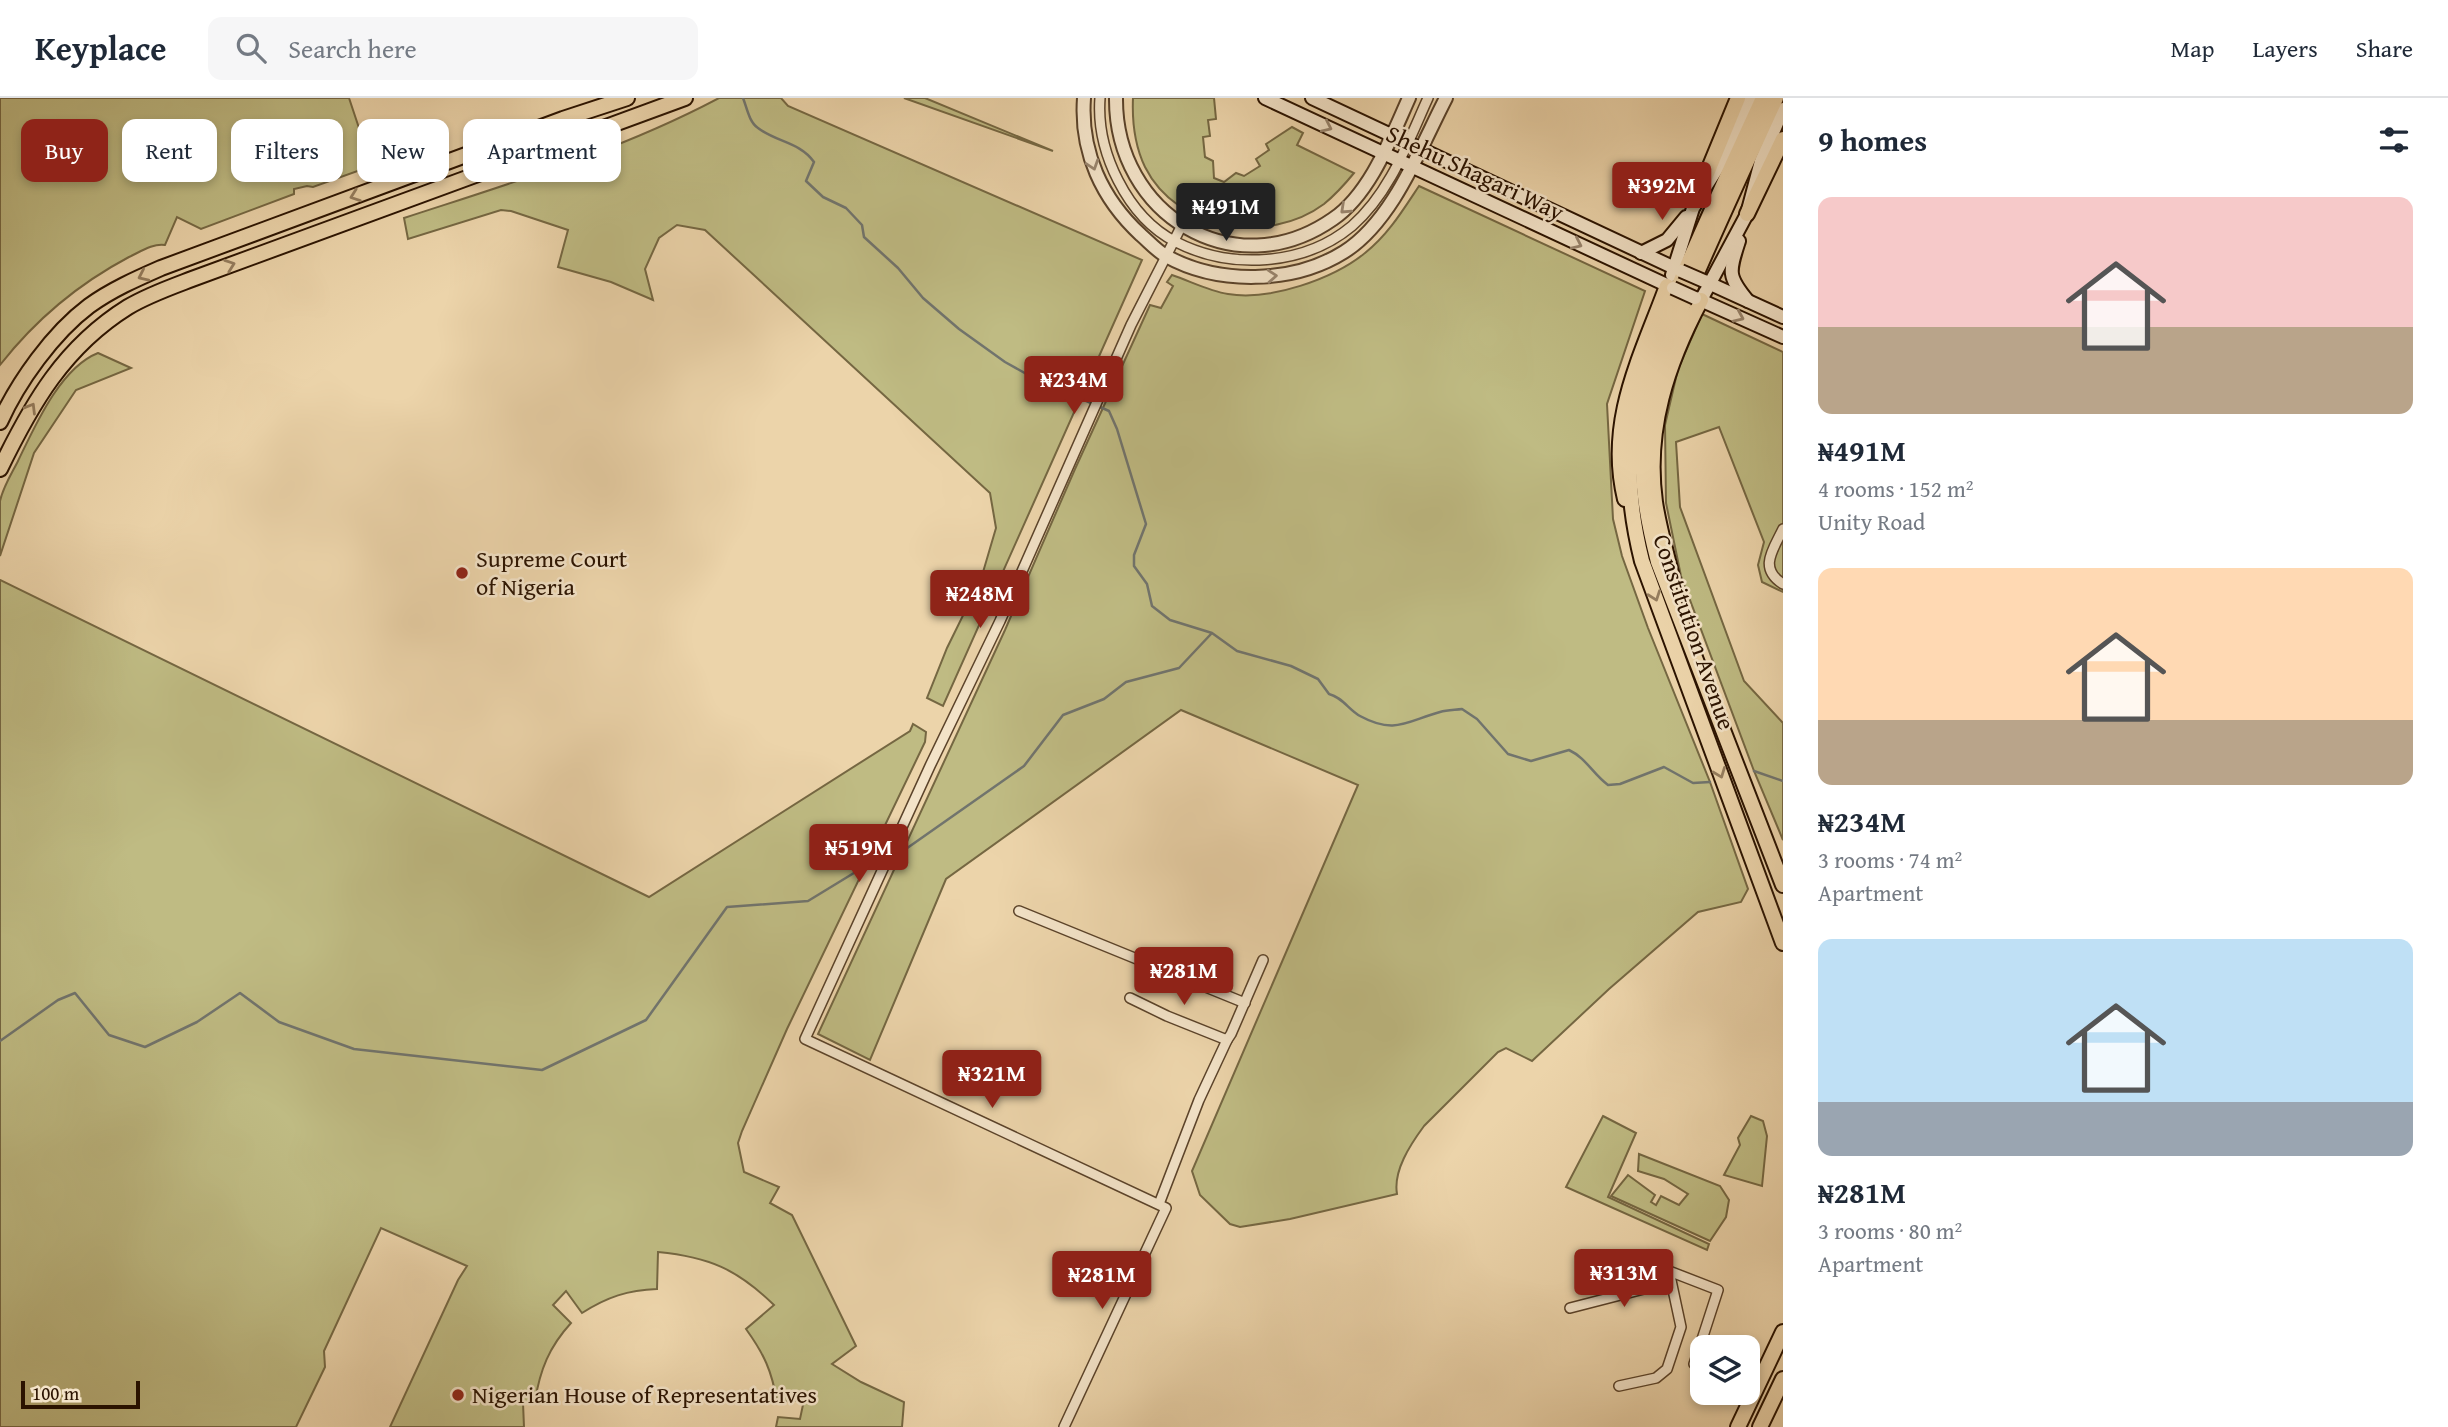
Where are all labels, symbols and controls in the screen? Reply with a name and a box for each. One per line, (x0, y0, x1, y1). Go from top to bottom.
search box (208, 17, 698, 80)
text: Keyplace (35, 24, 166, 72)
icon: search (232, 29, 270, 67)
text: Search here (288, 29, 417, 68)
text: Map (2171, 31, 2214, 66)
text: Layers (2252, 31, 2318, 66)
text: Share (2356, 31, 2413, 66)
street label: Shehu Shagari Way (1380, 116, 1570, 229)
one-way arrow (1320, 118, 1332, 132)
text: 9 homes (1818, 118, 1927, 162)
chip: Buy (21, 119, 108, 182)
chip: Rent (122, 119, 217, 182)
chip: Filters (231, 119, 343, 182)
chip: New (357, 119, 449, 182)
chip: Apartment (463, 119, 621, 182)
icon: filters (2375, 121, 2413, 159)
one-way arrow (1085, 158, 1099, 171)
pin: ₦392M (1613, 162, 1711, 222)
text: ₦392M (1628, 168, 1696, 201)
pin: ₦491M (1177, 184, 1275, 243)
one-way arrow (350, 188, 362, 202)
text: ₦491M (1192, 189, 1260, 222)
one-way arrow (1340, 200, 1353, 213)
one-way arrow (1570, 236, 1582, 250)
icon: home (2053, 243, 2179, 369)
one-way arrow (223, 259, 235, 273)
one-way arrow (137, 268, 150, 282)
one-way arrow (1266, 268, 1277, 283)
one-way arrow (1732, 309, 1744, 323)
pin: ₦234M (1025, 356, 1123, 416)
text: ₦234M (1040, 362, 1108, 395)
one-way arrow (23, 403, 36, 416)
text: ₦491M (1818, 428, 1906, 472)
text: 4 rooms · 152 m² (1818, 472, 1973, 505)
text: Unity Road (1818, 505, 1925, 538)
street label: Constitution Avenue (1645, 529, 1744, 734)
place label: Supreme Court of Nigeria (476, 541, 628, 604)
marker: Supreme Court of Nigeria (454, 565, 470, 581)
pin: ₦248M (931, 570, 1029, 630)
text: ₦248M (946, 576, 1014, 609)
one-way arrow (1647, 589, 1661, 601)
icon: home (2053, 614, 2179, 740)
one-way arrow (1712, 767, 1726, 779)
text: ₦234M (1818, 799, 1906, 843)
pin: ₦519M (810, 824, 908, 884)
text: ₦519M (825, 830, 893, 863)
text: 3 rooms · 74 m² (1818, 843, 1962, 876)
text: Apartment (1818, 876, 1923, 909)
pin: ₦281M (1135, 948, 1233, 1007)
text: ₦281M (1150, 953, 1218, 986)
icon: home (2053, 985, 2179, 1111)
pin: ₦321M (943, 1051, 1041, 1110)
text: ₦321M (958, 1056, 1026, 1089)
text: ₦281M (1818, 1170, 1906, 1214)
text: 3 rooms · 80 m² (1818, 1214, 1962, 1247)
text: Apartment (1818, 1247, 1923, 1280)
pin: ₦313M (1575, 1250, 1673, 1309)
pin: ₦281M (1053, 1252, 1151, 1311)
text: ₦313M (1590, 1255, 1658, 1288)
text: ₦281M (1068, 1257, 1136, 1290)
map controls (1690, 1335, 1760, 1405)
button: layers (1690, 1335, 1760, 1405)
place label: Nigerian House of Representatives (472, 1377, 817, 1412)
scale bar (21, 1378, 140, 1410)
text: 100 m (32, 1379, 79, 1407)
marker: Nigerian House of Representatives (450, 1387, 466, 1403)

